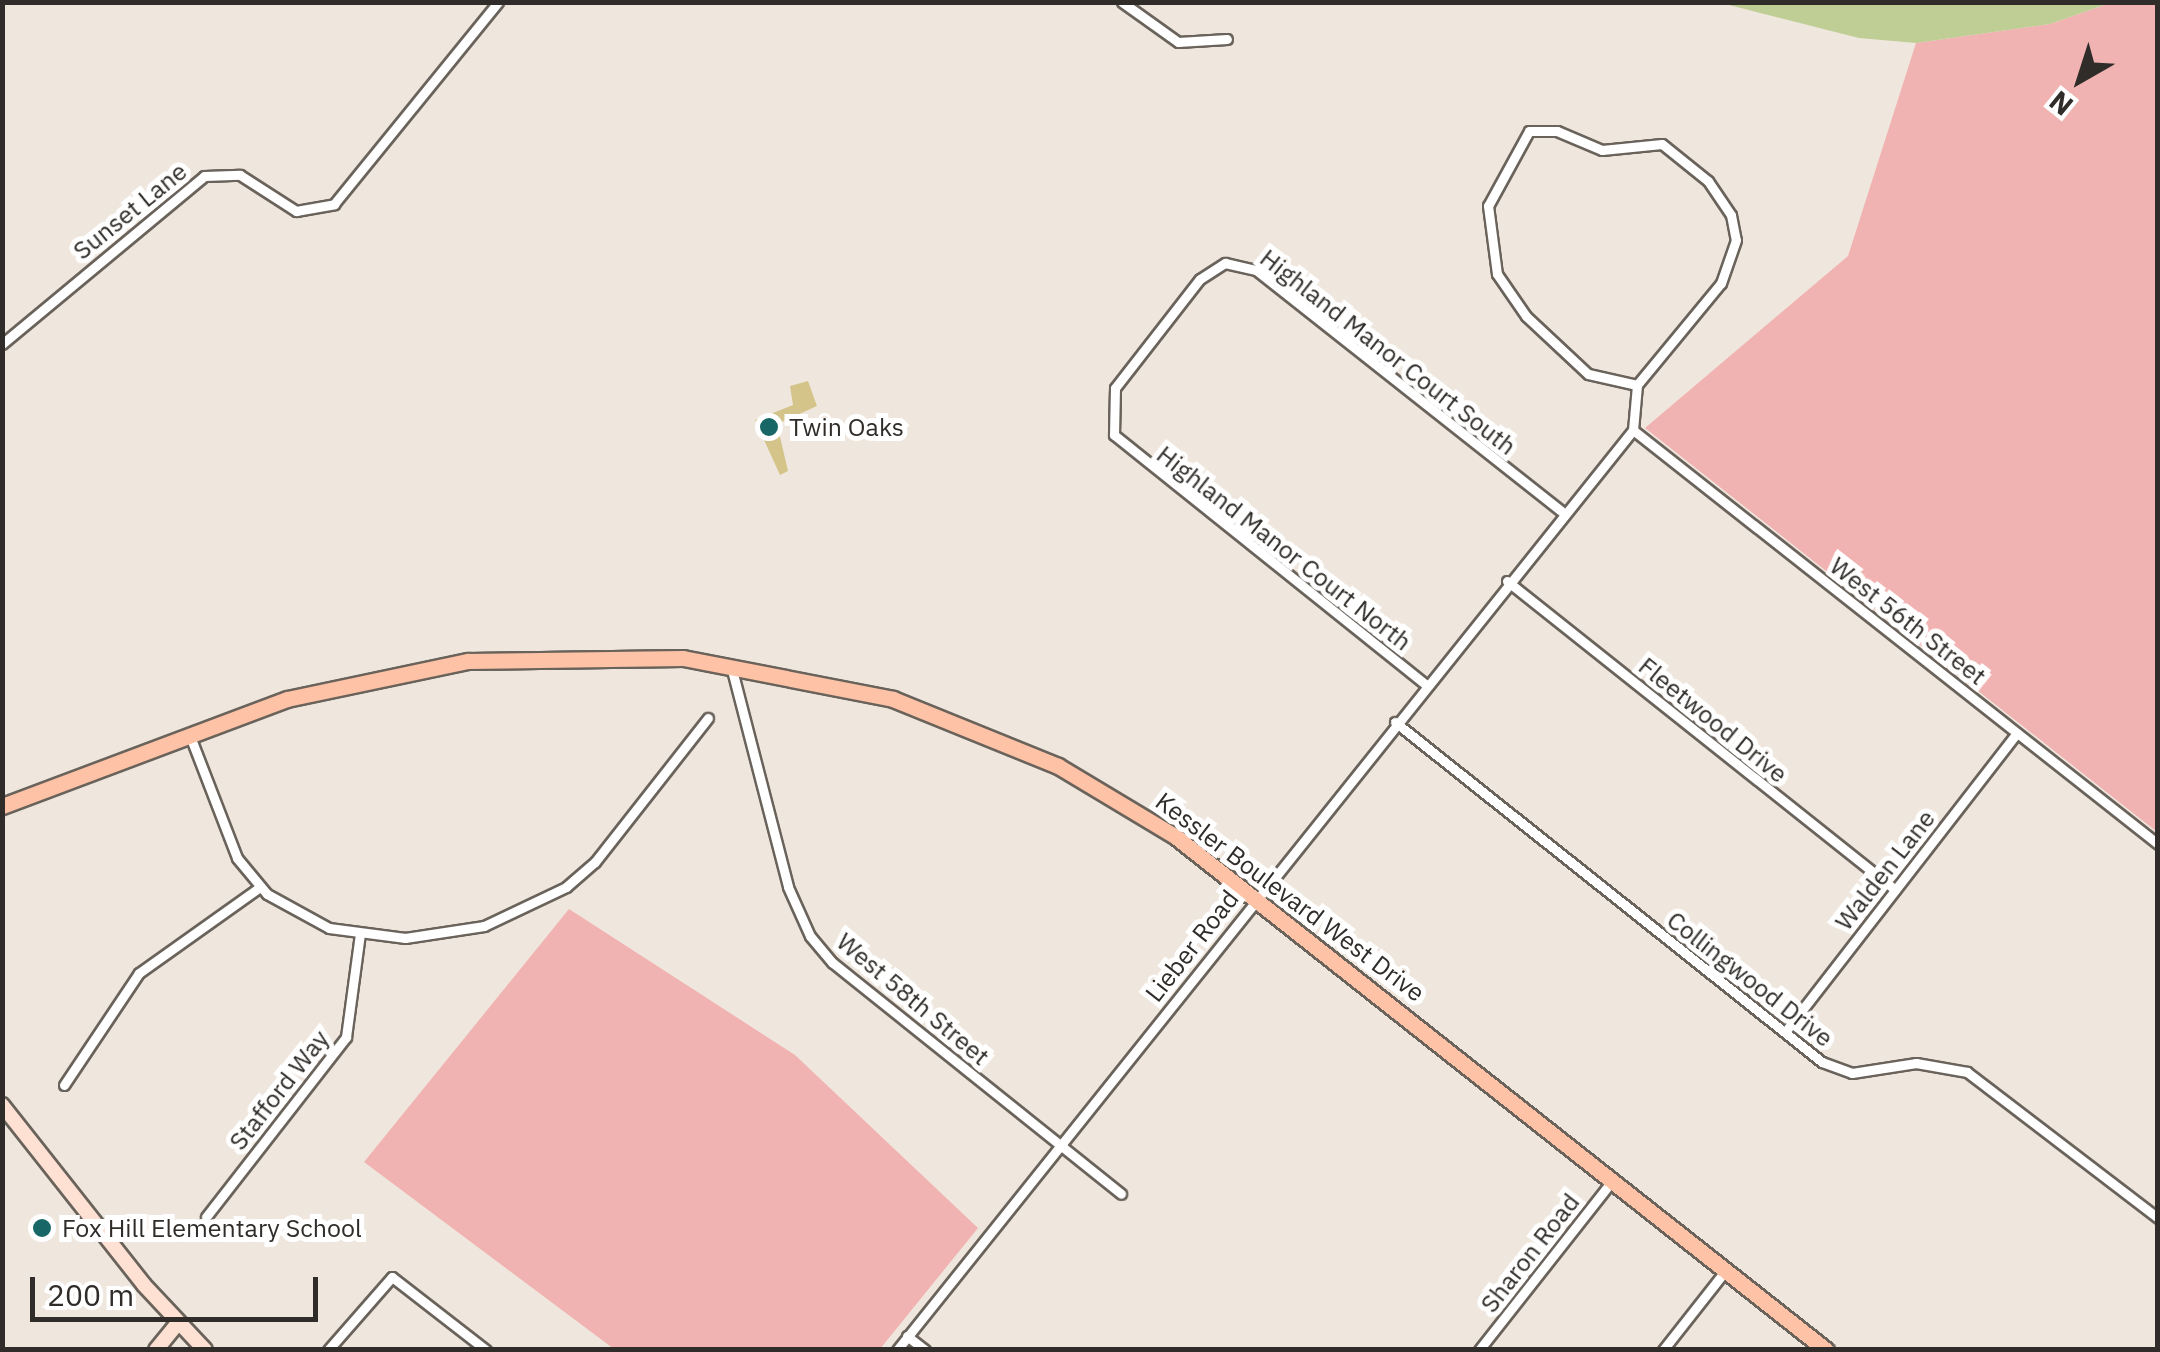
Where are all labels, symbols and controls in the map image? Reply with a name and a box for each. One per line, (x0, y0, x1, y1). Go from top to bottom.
north arrow (2030, 30, 2130, 130)
text: N (2041, 83, 2080, 124)
street label: Sunset Lane (67, 156, 193, 266)
street label: Highland Manor Court South (1254, 243, 1522, 461)
place label: Twin Oaks (789, 412, 904, 442)
marker: Twin Oaks (758, 416, 780, 438)
street label: Highland Manor Court North (1151, 439, 1417, 657)
street label: West 56th Street (1824, 551, 1992, 691)
street label: Fleetwood Drive (1633, 651, 1793, 789)
street label: Kessler Boulevard West Drive (1150, 786, 1430, 1008)
street label: Walden Lane (1829, 804, 1941, 936)
street label: Lieber Road (1139, 884, 1245, 1008)
street label: Collingwood Drive (1661, 905, 1839, 1053)
street label: West 58th Street (831, 927, 995, 1071)
street label: Stafford Way (223, 1024, 335, 1156)
street label: Sharon Road (1474, 1188, 1586, 1318)
place label: Fox Hill Elementary School (62, 1213, 362, 1243)
marker: Fox Hill Elementary School (31, 1217, 53, 1239)
scale bar (35, 1257, 322, 1319)
text: 200 m (47, 1275, 134, 1314)

